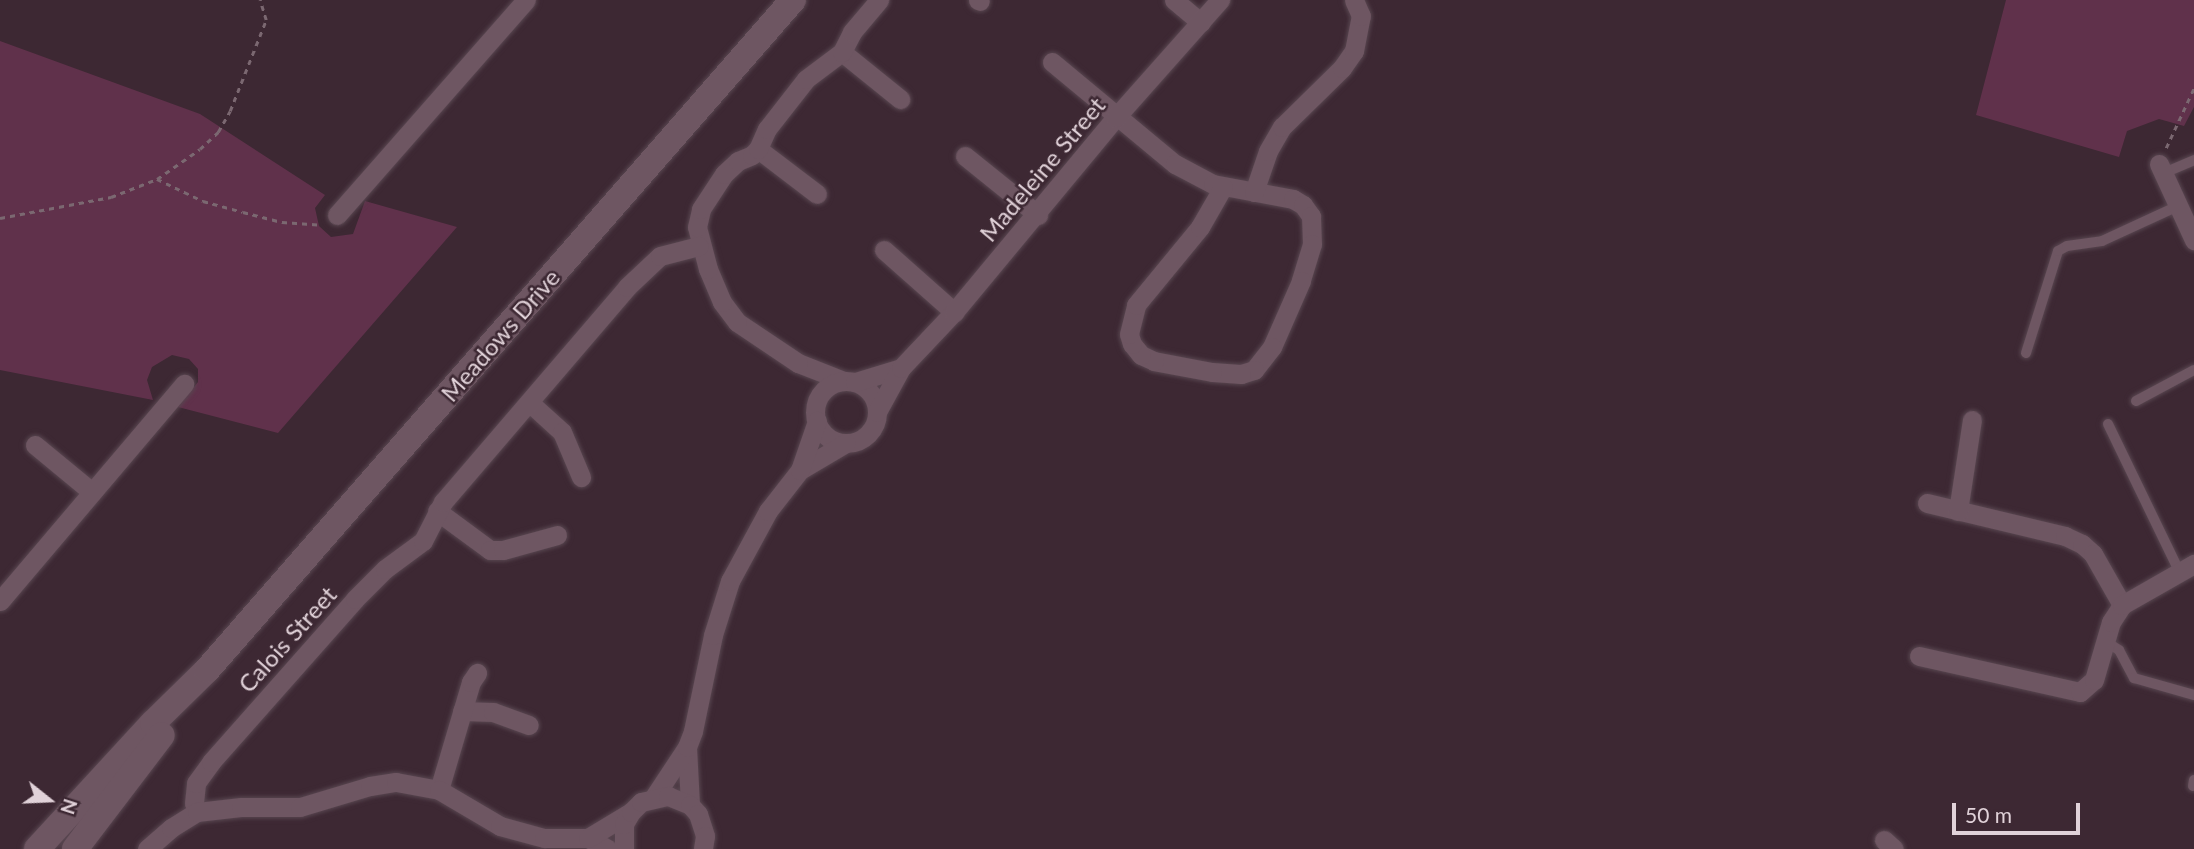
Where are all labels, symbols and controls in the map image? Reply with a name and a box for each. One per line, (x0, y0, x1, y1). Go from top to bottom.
street label: Madeleine Street (973, 91, 1111, 247)
street label: Meadows Drive (435, 263, 565, 407)
street label: Calois Street (232, 580, 342, 698)
north arrow (14, 765, 84, 835)
scale bar (1956, 790, 2084, 834)
text: N (56, 796, 83, 817)
text: 50 m (1965, 802, 2012, 827)

